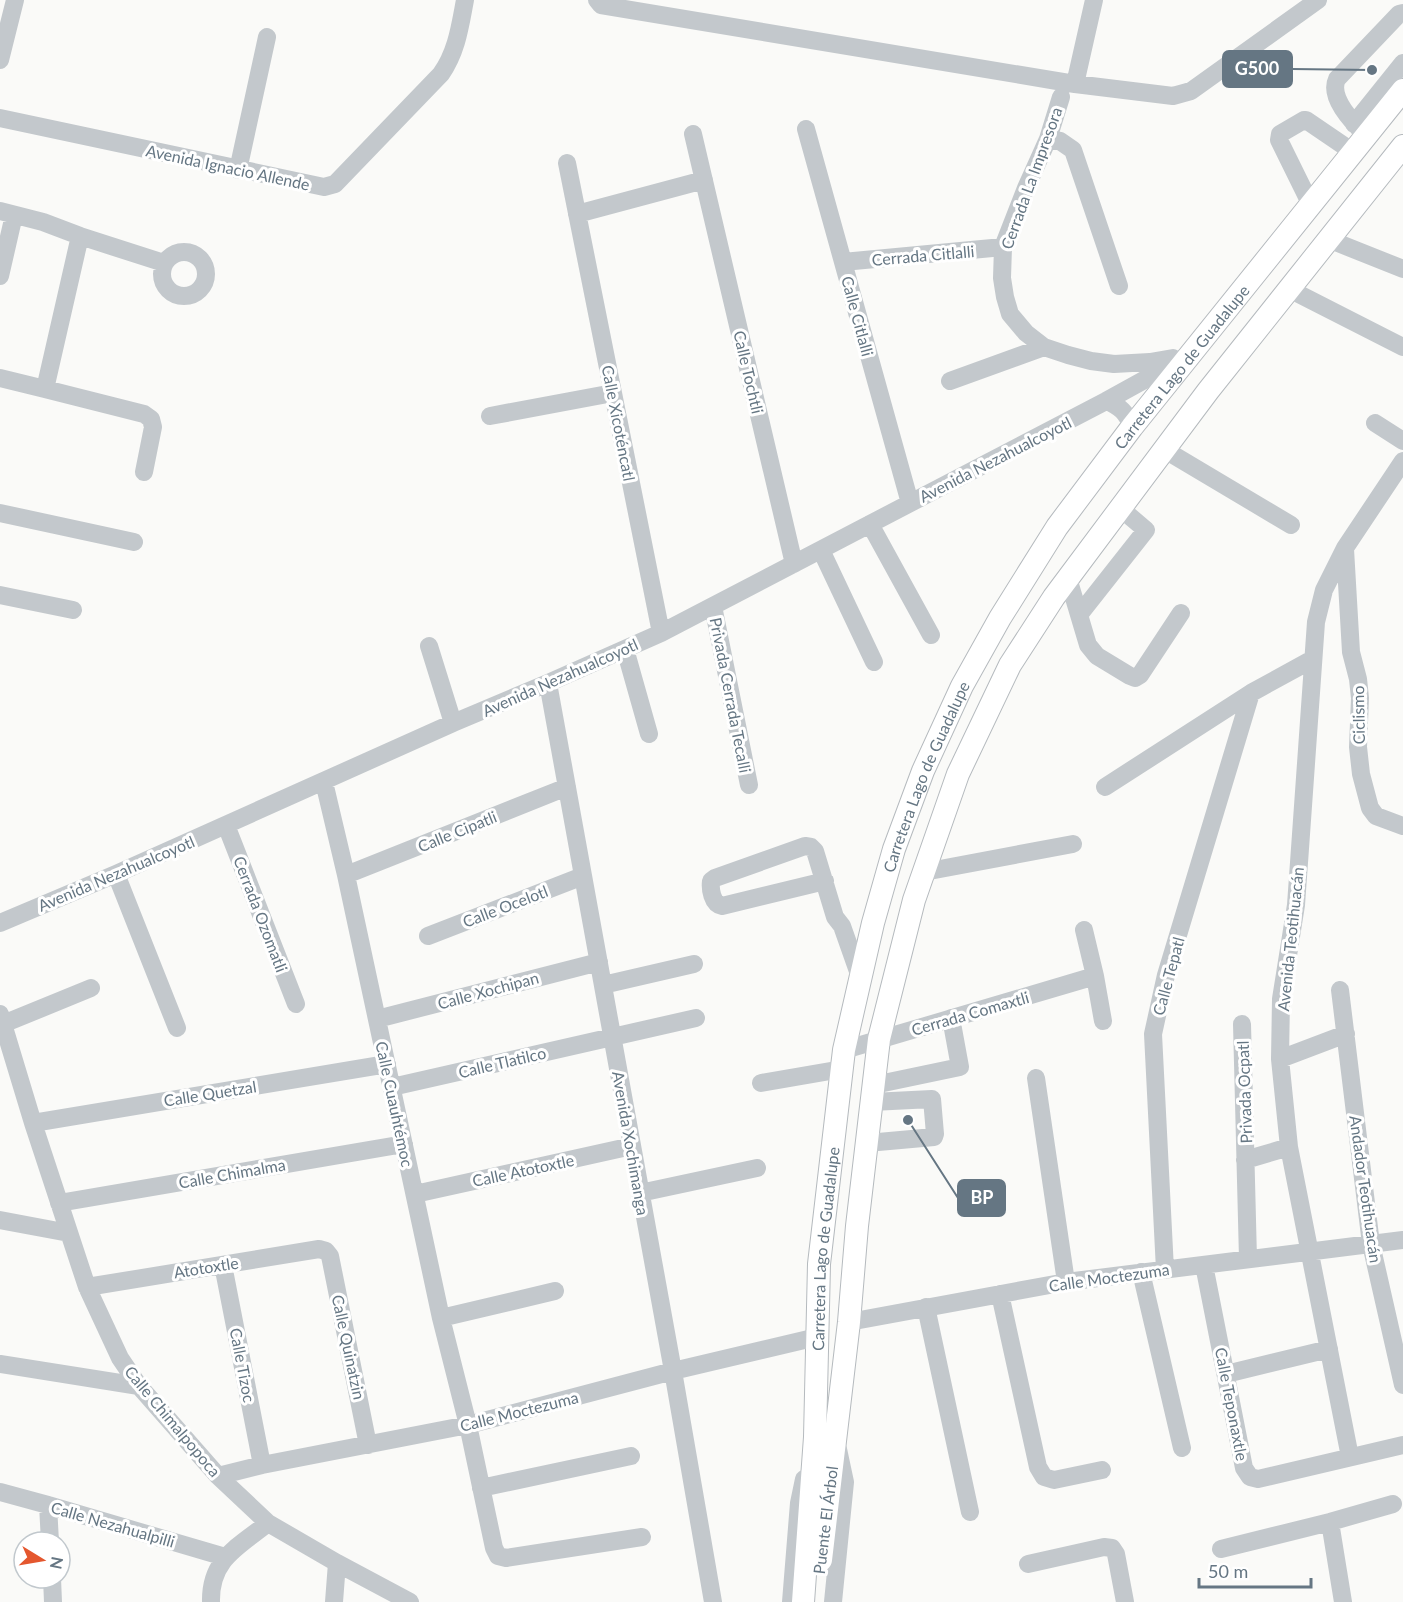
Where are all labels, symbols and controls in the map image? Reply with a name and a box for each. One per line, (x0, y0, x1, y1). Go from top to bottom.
callout: G500 (1223, 51, 1292, 87)
text: G500 (1235, 57, 1279, 79)
street label: Cerrada La Impresora (996, 104, 1066, 252)
street label: Avenida Ignacio Allende (144, 140, 312, 194)
street label: Cerrada Citlalli (871, 241, 975, 269)
street label: Calle Citlalli (838, 274, 878, 358)
street label: Carretera Lago de Guadalupe (1110, 281, 1252, 452)
street label: Calle Tochtli (730, 329, 768, 415)
street label: Calle Xicoténcatl (598, 364, 640, 482)
street label: Avenida Nezahualcoyotl (916, 412, 1074, 506)
street label: Privada Cerrada Tecalli (707, 616, 755, 774)
street label: Avenida Nezahualcoyotl (479, 634, 641, 720)
street label: Carretera Lago de Guadalupe (878, 677, 973, 874)
street label: Ciclismo (1348, 685, 1368, 745)
street label: Calle Cipatli (415, 807, 499, 855)
street label: Avenida Nezahualcoyotl (35, 831, 197, 915)
street label: Cerrada Ozomatli (230, 853, 292, 975)
street label: Avenida Teotihuacán (1273, 866, 1307, 1012)
street label: Calle Ocelotl (460, 881, 550, 931)
street label: Calle Tepatl (1148, 935, 1188, 1017)
street label: Calle Xochipan (435, 967, 541, 1013)
street label: Cerrada Comaxtli (909, 987, 1031, 1039)
street label: Calle Cuauhtémoc (372, 1039, 418, 1169)
street label: Privada Ocpatl (1233, 1040, 1255, 1144)
street label: Calle Tlatilco (456, 1043, 548, 1081)
street label: Avenida Xochimanga (609, 1069, 653, 1217)
street label: Calle Quetzal (162, 1076, 258, 1110)
street label: Andador Teotihuacán (1346, 1114, 1386, 1264)
street label: Carretera Lago de Guadalupe (807, 1146, 842, 1351)
street label: Calle Atotoxtle (470, 1150, 576, 1190)
street label: Calle Chimalma (177, 1154, 287, 1192)
callout: BP (958, 1180, 1005, 1216)
text: BP (971, 1186, 994, 1208)
street label: Atotoxtle (172, 1253, 240, 1281)
street label: Calle Moctezuma (1048, 1259, 1170, 1295)
street label: Calle Quinatzin (329, 1293, 369, 1401)
street label: Calle Tizoc (226, 1326, 260, 1404)
street label: Calle Teponaxtle (1212, 1346, 1252, 1462)
street label: Calle Chimalpopoca (121, 1362, 225, 1480)
street label: Calle Moctezuma (458, 1387, 580, 1435)
street label: Puente El Árbol (809, 1465, 841, 1575)
street label: Calle Nezahualpilli (49, 1497, 177, 1551)
north arrow (12, 1530, 72, 1590)
scale bar (1199, 1551, 1312, 1589)
text: N (47, 1555, 68, 1571)
text: 50 m (1208, 1560, 1248, 1582)

